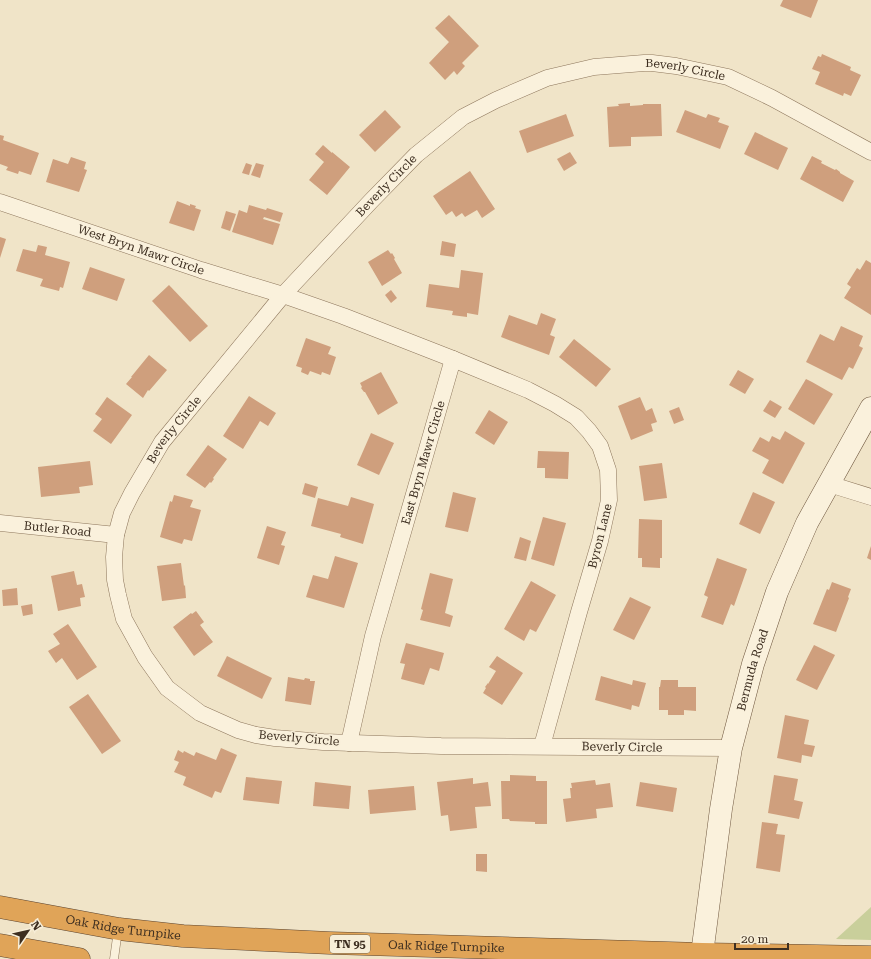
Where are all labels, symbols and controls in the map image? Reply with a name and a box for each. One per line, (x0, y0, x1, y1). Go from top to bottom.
street label: Beverly Circle (645, 56, 727, 83)
street label: Beverly Circle (353, 151, 420, 220)
street label: West Bryn Mawr Circle (76, 222, 207, 278)
street label: Beverly Circle (144, 393, 204, 466)
street label: East Bryn Mawr Circle (398, 399, 448, 526)
street label: Byron Lane (585, 502, 615, 570)
street label: Butler Road (23, 519, 92, 539)
street label: Bermuda Road (734, 627, 771, 712)
street label: Beverly Circle (258, 727, 340, 749)
street label: Beverly Circle (581, 739, 663, 755)
north arrow (8, 911, 48, 951)
street label: Oak Ridge Turnpike (64, 912, 182, 943)
text: N (28, 919, 44, 933)
scale bar (735, 925, 788, 951)
text: 20 m (741, 932, 768, 946)
road number: TN 95 (330, 935, 370, 953)
street label: Oak Ridge Turnpike (388, 938, 505, 955)

